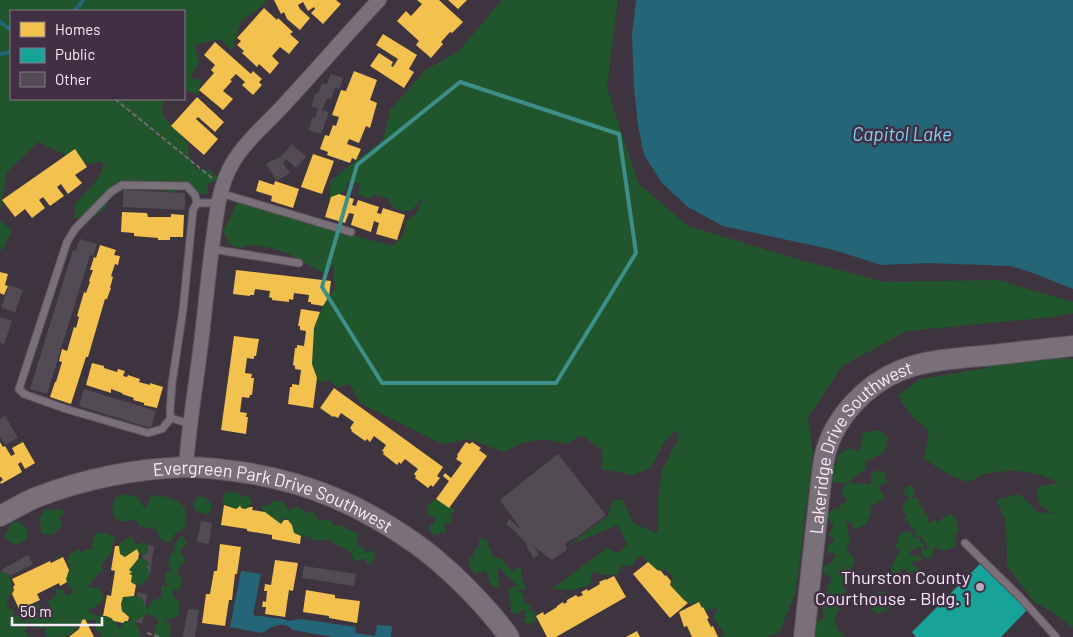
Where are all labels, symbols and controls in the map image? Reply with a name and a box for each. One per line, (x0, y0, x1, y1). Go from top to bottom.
legend (10, 10, 185, 100)
text: Homes (55, 20, 100, 38)
text: Public (55, 45, 95, 63)
text: Other (55, 70, 92, 88)
water label: Capitol Lake (852, 122, 952, 145)
street label: Lakeridge Drive Southwest (804, 356, 915, 535)
street label: Evergreen Park Drive Southwest (152, 456, 397, 537)
place label: Thurston County Courthouse - Bldg. 1 (815, 566, 970, 609)
marker: Thurston County Courthouse - Bldg. 1 (974, 581, 986, 593)
scale bar (12, 594, 102, 626)
text: 50 m (20, 602, 52, 620)

